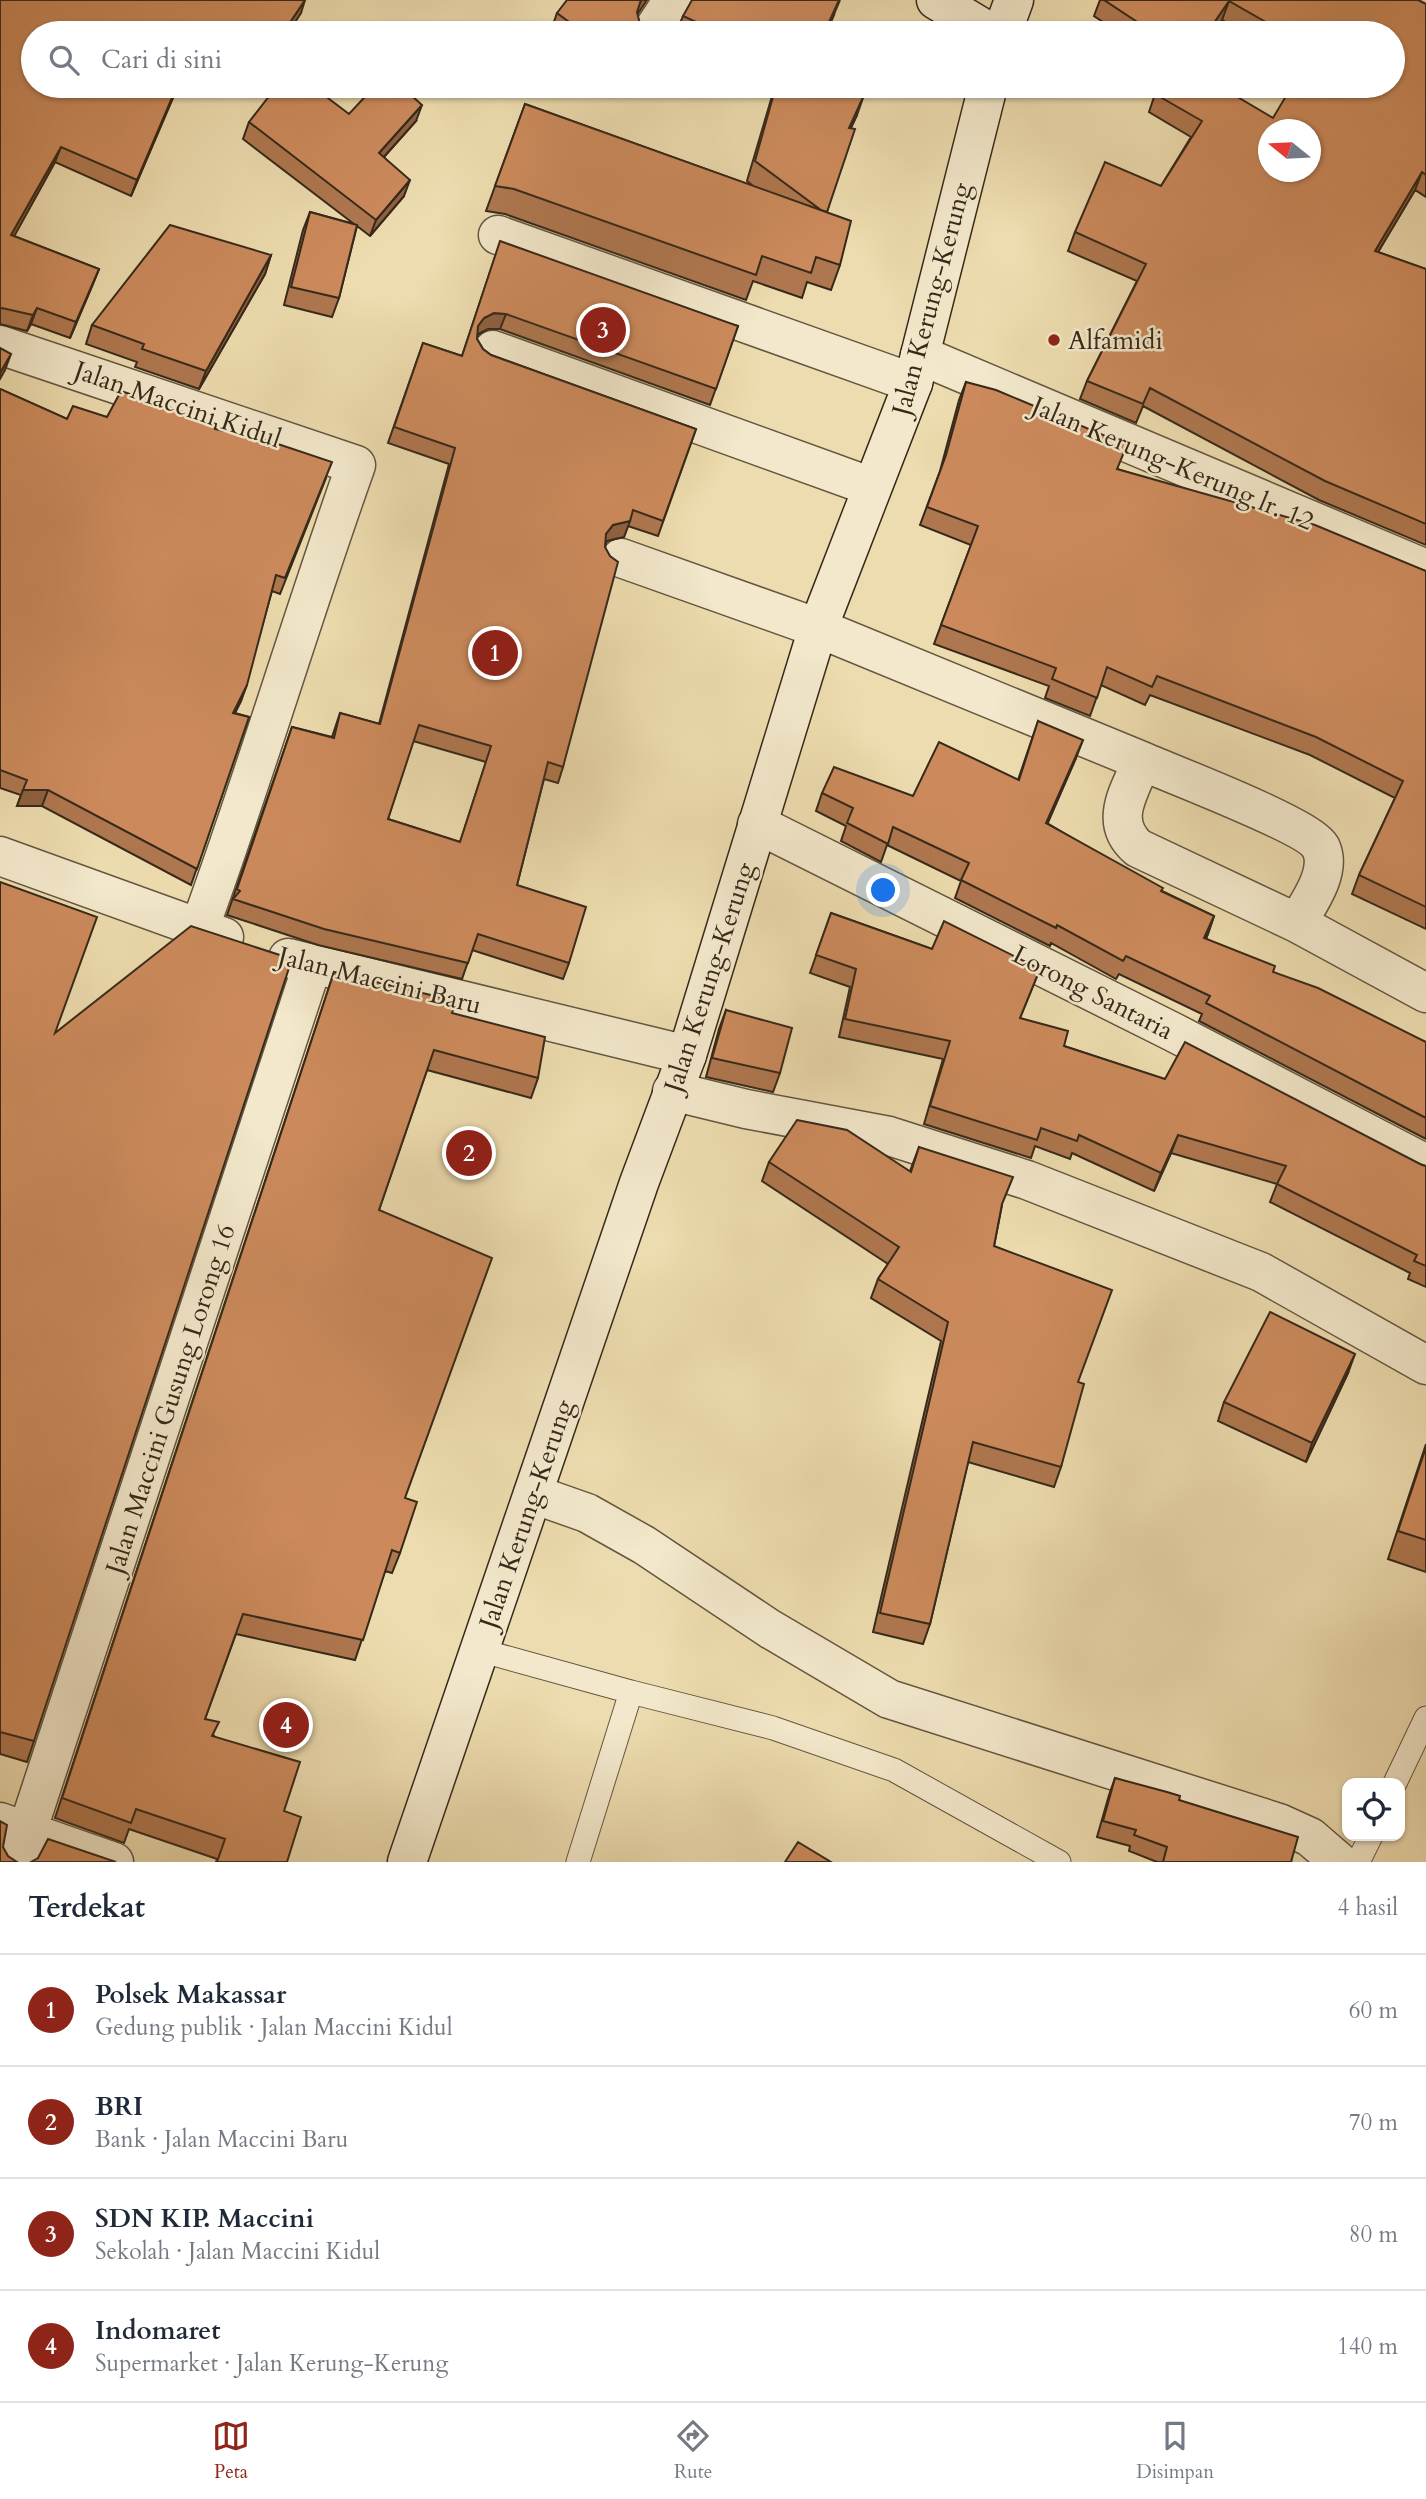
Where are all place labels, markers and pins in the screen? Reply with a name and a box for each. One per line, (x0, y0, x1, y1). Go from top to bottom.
pin: 3 (580, 304, 626, 356)
place label: Alfamidi (1068, 323, 1163, 358)
marker: Alfamidi (1046, 332, 1062, 348)
pin: 1 (472, 627, 518, 679)
pin: 2 (446, 1127, 492, 1179)
pin: 4 (263, 1699, 309, 1751)

